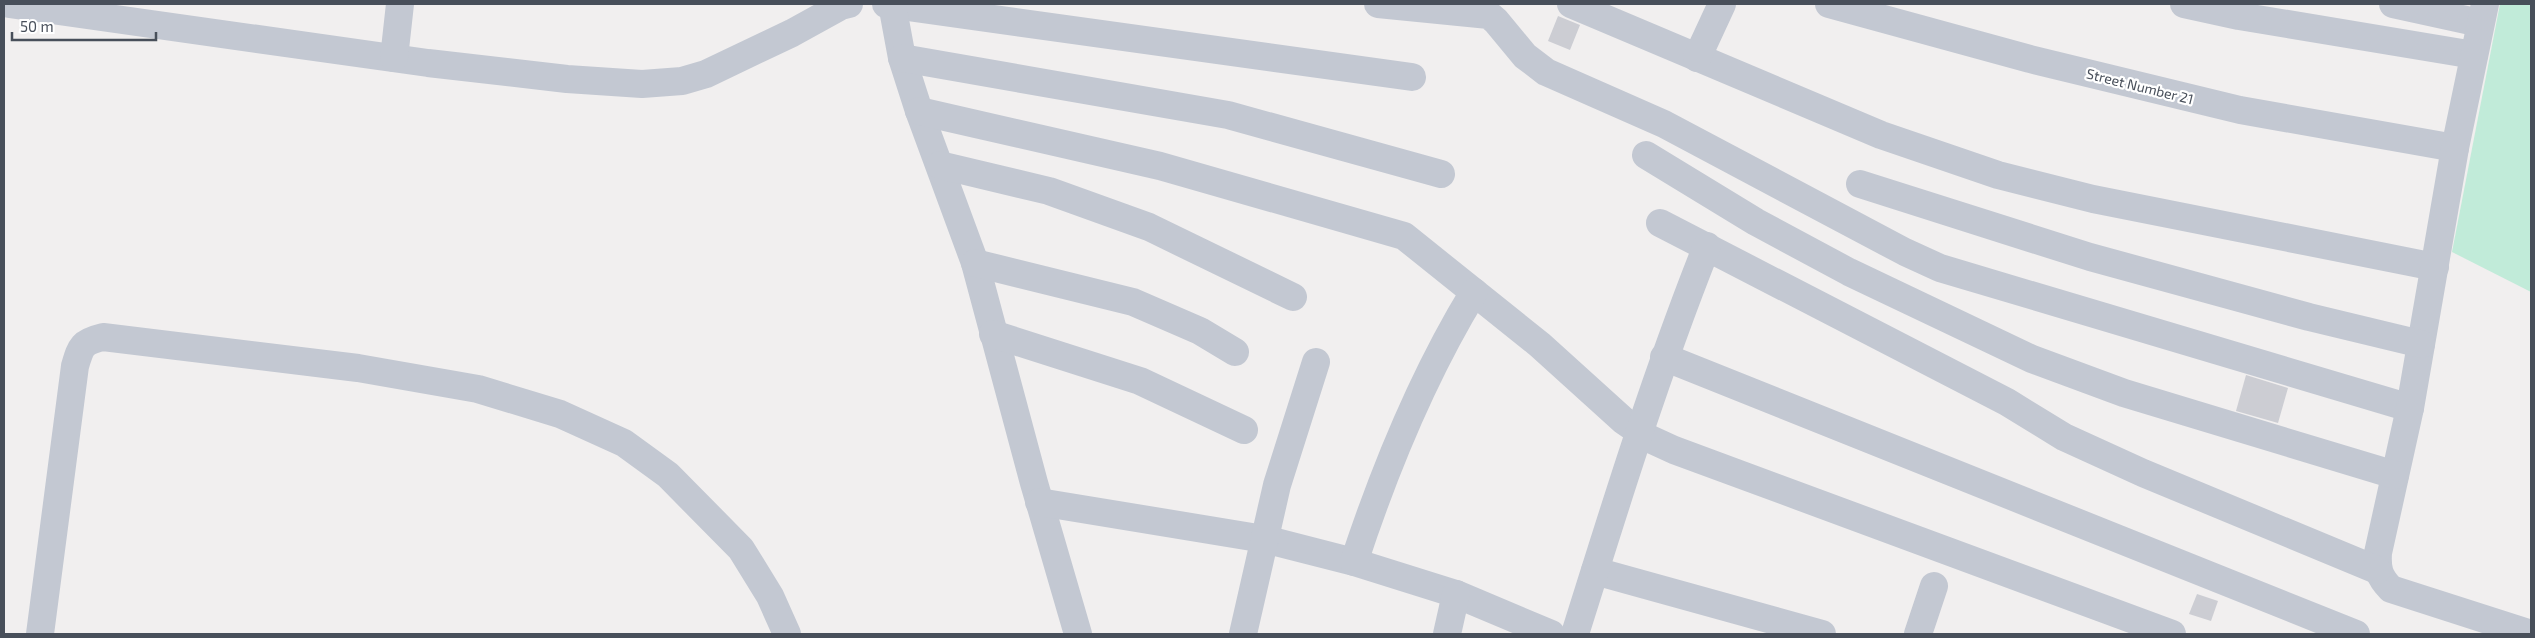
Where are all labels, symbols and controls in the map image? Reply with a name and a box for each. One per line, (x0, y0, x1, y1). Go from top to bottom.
scale bar (12, 10, 156, 42)
text: 50 m (20, 17, 54, 35)
street label: Street Number 21 (2085, 65, 2195, 107)

